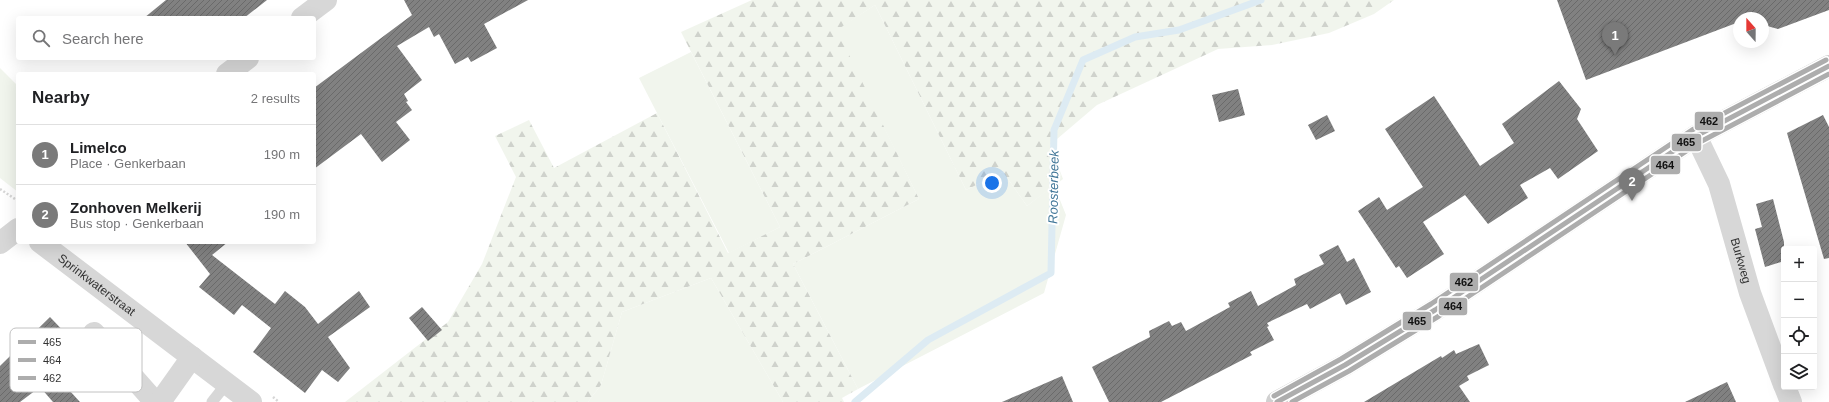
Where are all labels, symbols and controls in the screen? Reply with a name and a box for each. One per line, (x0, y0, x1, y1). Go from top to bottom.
north arrow (1733, 12, 1769, 48)
search box (16, 16, 316, 60)
pin: 1 (1602, 22, 1628, 55)
icon: search (30, 27, 52, 49)
text: Search here (62, 30, 144, 47)
text: Nearby (32, 88, 90, 107)
text: 2 results (251, 91, 300, 106)
line badge: 462 (1694, 111, 1724, 131)
text: 462 (1700, 115, 1718, 127)
line badge: 465 (1671, 133, 1702, 152)
text: 465 (1677, 136, 1695, 148)
text: Limelco (70, 139, 127, 156)
text: 1 (41, 147, 49, 162)
text: 190 m (264, 147, 300, 162)
water label: Roosterbeek (1045, 149, 1062, 224)
line badge: 464 (1650, 155, 1681, 175)
text: Place · Genkerbaan (70, 156, 186, 171)
text: 464 (1656, 159, 1675, 171)
pin: 2 (1619, 168, 1645, 201)
your location (982, 173, 1002, 193)
text: Zonhoven Melkerij (70, 199, 202, 216)
text: 2 (41, 207, 49, 222)
text: 190 m (264, 207, 300, 222)
text: Bus stop · Genkerbaan (70, 216, 204, 231)
street label: Burkweg (1728, 236, 1754, 285)
map controls (1781, 246, 1817, 390)
button: + (1781, 246, 1817, 282)
street label: Sprinkwaterstraat (55, 251, 139, 319)
line badge: 462 (1449, 272, 1479, 292)
text: 462 (1455, 276, 1473, 288)
button: − (1781, 282, 1817, 318)
line badge: 464 (1438, 297, 1468, 316)
text: 464 (1444, 300, 1463, 312)
line badge: 465 (1402, 311, 1432, 331)
text: 465 (1408, 315, 1426, 327)
button: locate (1781, 318, 1817, 354)
legend (10, 328, 142, 392)
text: 465 (43, 336, 61, 348)
text: 464 (43, 354, 61, 366)
button: layers (1781, 354, 1817, 390)
text: 462 (43, 372, 61, 384)

